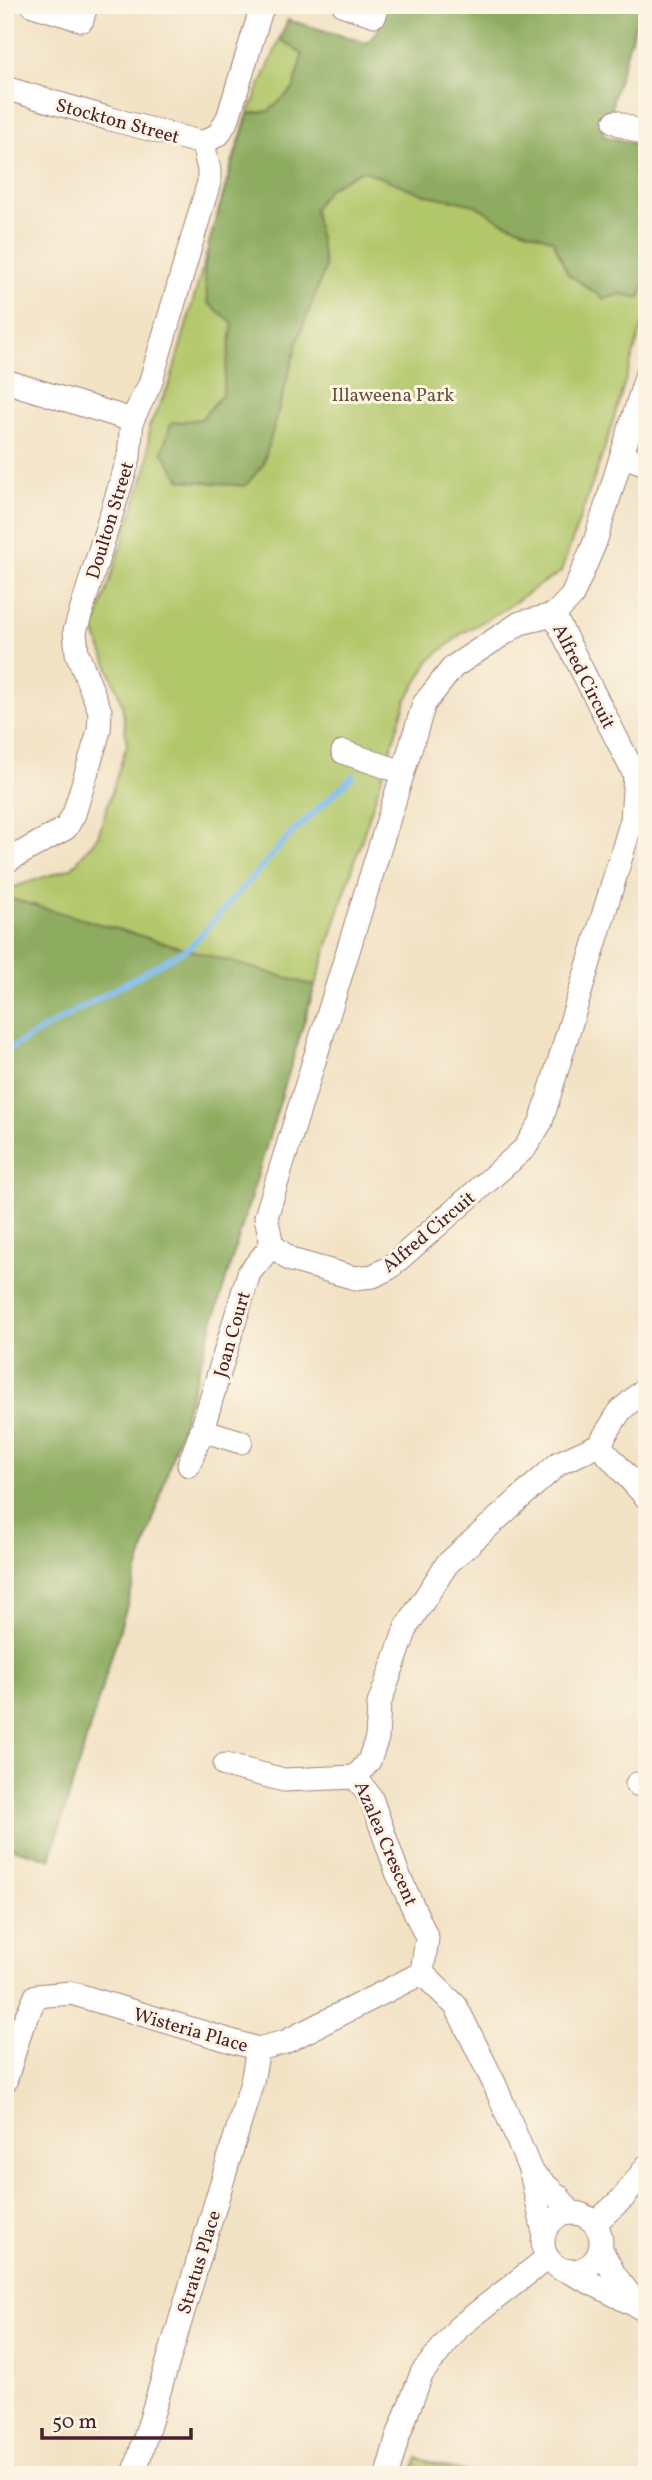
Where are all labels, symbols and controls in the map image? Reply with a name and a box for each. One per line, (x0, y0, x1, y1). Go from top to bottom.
street label: Stockton Street (53, 93, 182, 151)
park label: Illaweena Park (332, 383, 454, 409)
street label: Doulton Street (81, 458, 141, 583)
street label: Alfred Circuit (546, 620, 621, 734)
street label: Alfred Circuit (377, 1185, 482, 1279)
street label: Joan Court (208, 1288, 258, 1381)
street label: Azalea Crescent (347, 1777, 423, 1911)
street label: Wisteria Place (130, 2002, 251, 2060)
street label: Stratus Place (172, 2207, 228, 2318)
scale bar (42, 2396, 191, 2440)
text: 50 m (52, 2408, 97, 2437)

